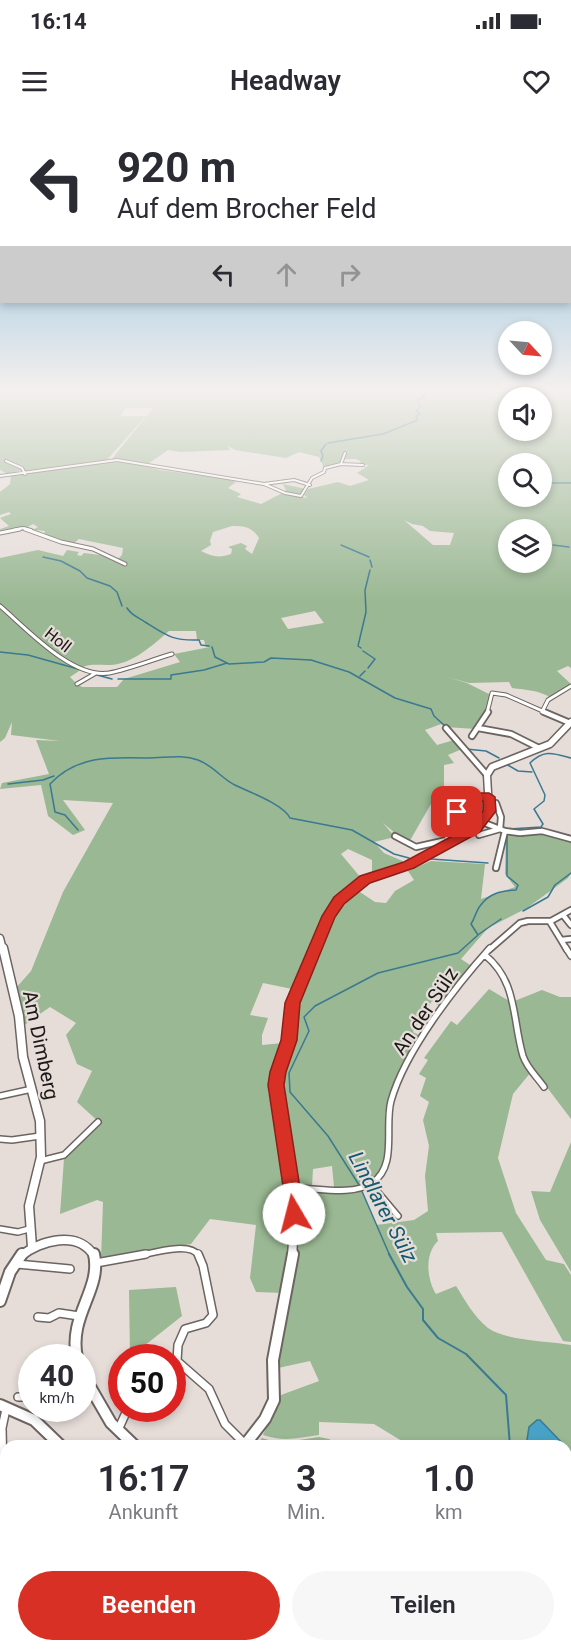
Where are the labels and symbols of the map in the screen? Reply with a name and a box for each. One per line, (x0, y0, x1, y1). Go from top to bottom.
north arrow (498, 321, 552, 375)
street label: Holl (41, 624, 75, 656)
pin (431, 786, 482, 837)
street label: An der Sülz (387, 963, 463, 1059)
street label: Am Dimberg (18, 988, 64, 1102)
water label: Lindlarer Sülz (344, 1147, 422, 1267)
position arrow (262, 1182, 326, 1246)
speed limit sign: 50 (108, 1344, 186, 1422)

